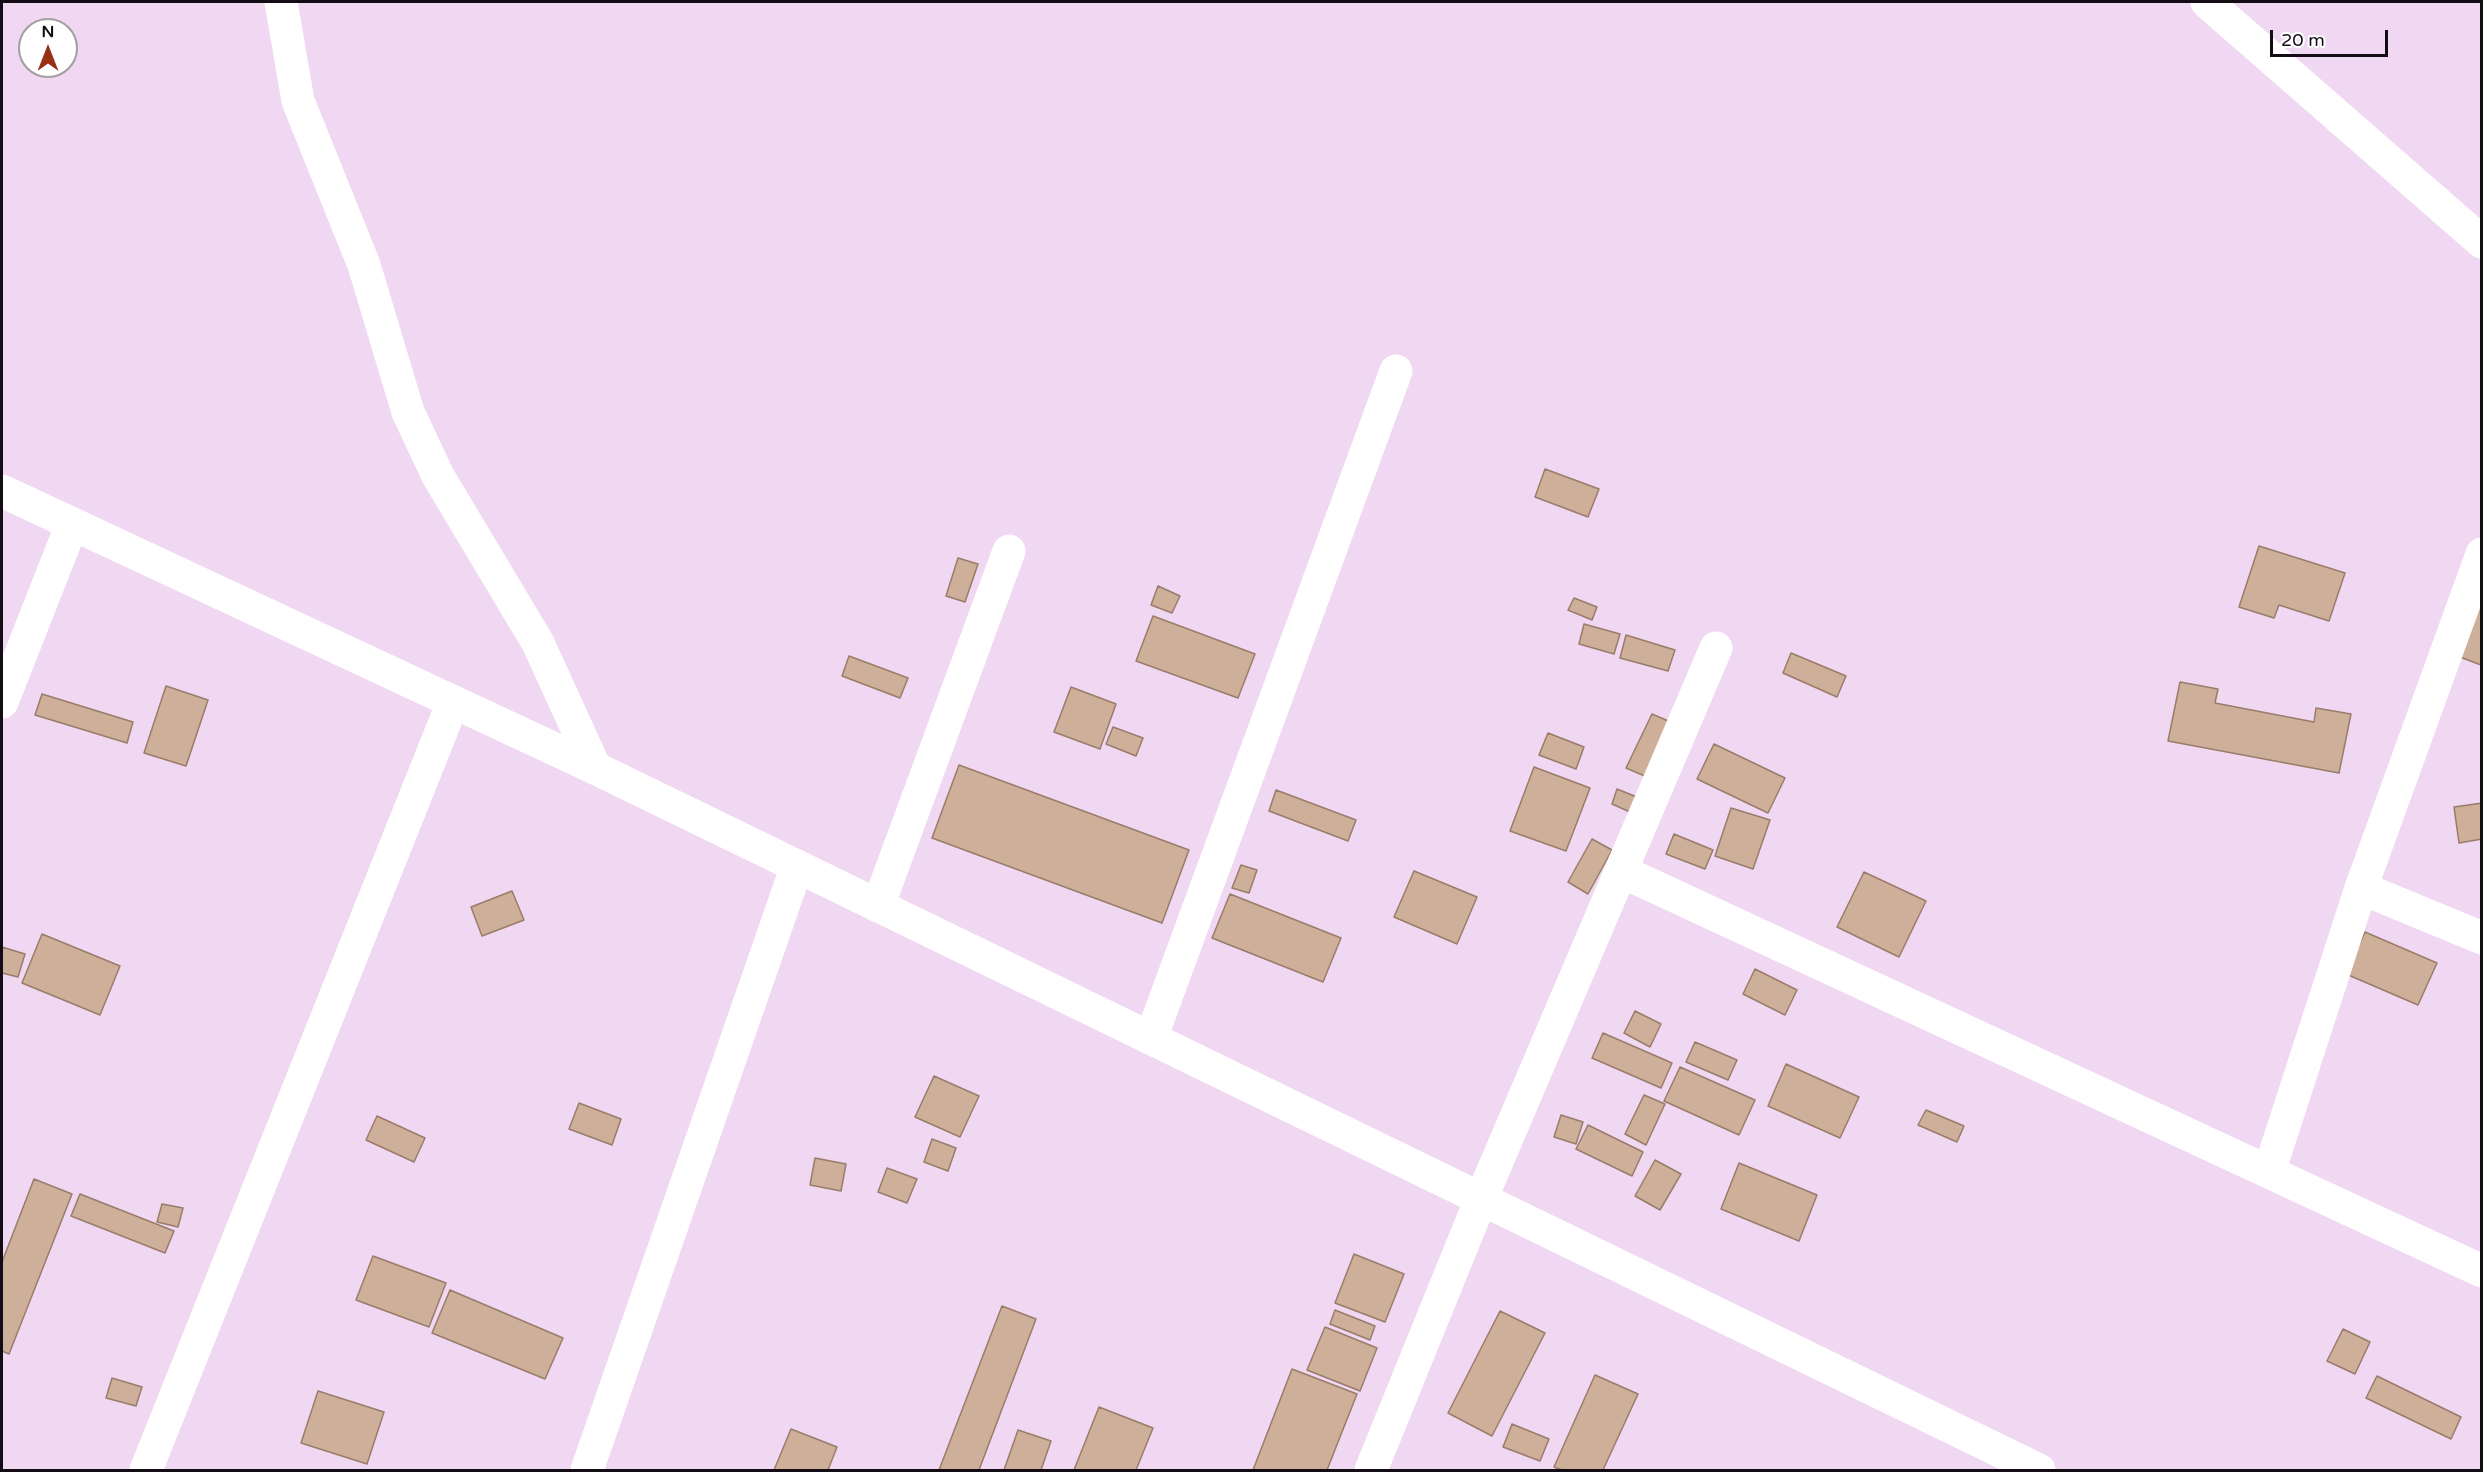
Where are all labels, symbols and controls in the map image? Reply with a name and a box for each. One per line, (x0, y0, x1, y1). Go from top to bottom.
north arrow (18, 18, 78, 78)
scale bar (2273, 18, 2392, 56)
text: N (42, 22, 54, 42)
text: 20 m (2281, 29, 2325, 51)

